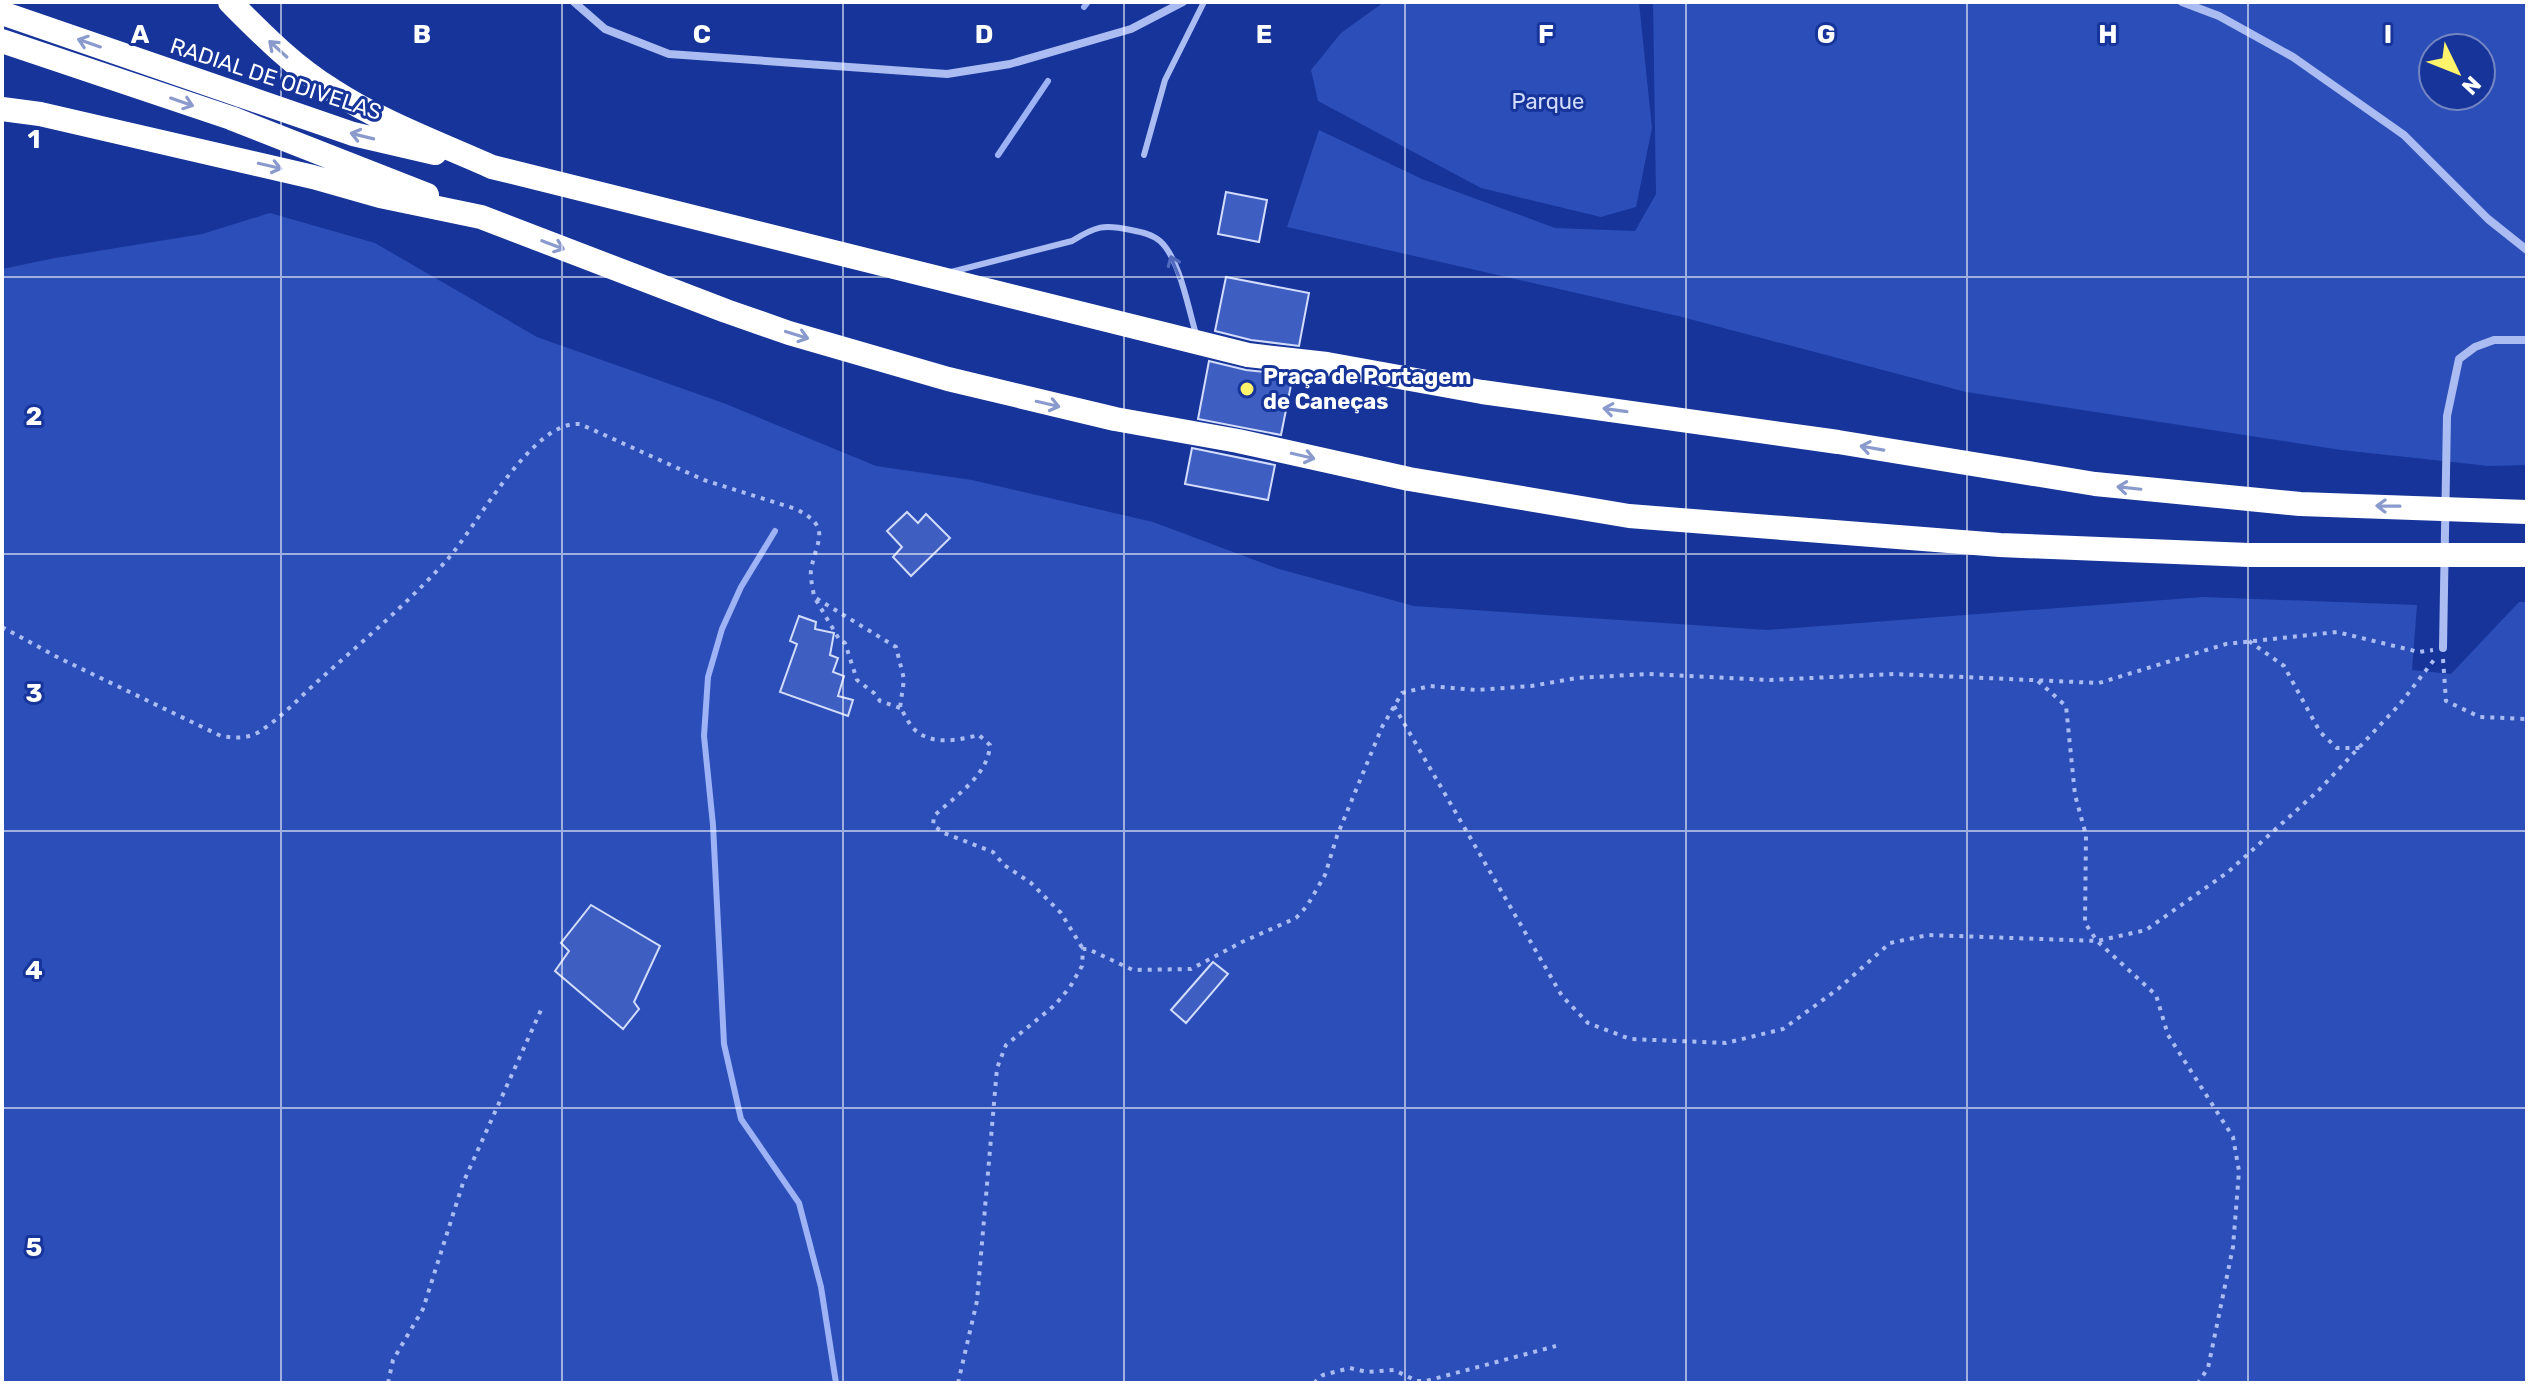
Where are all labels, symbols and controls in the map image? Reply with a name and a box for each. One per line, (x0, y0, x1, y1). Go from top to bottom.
text: A (131, 19, 150, 50)
text: B (413, 19, 431, 50)
text: C (693, 19, 711, 50)
text: D (975, 19, 993, 50)
text: E (1256, 19, 1272, 50)
text: F (1538, 19, 1554, 50)
text: G (1817, 19, 1835, 50)
text: H (2098, 19, 2118, 50)
text: I (2384, 19, 2392, 50)
street label: RADIAL DE ODIVELAS (167, 32, 385, 126)
north arrow (2417, 32, 2497, 112)
one-way arrow (77, 35, 102, 50)
one-way arrow (268, 40, 288, 58)
text: N (2456, 70, 2487, 100)
park label: Parque (1512, 88, 1584, 115)
one-way arrow (169, 95, 194, 110)
text: 1 (28, 124, 40, 155)
one-way arrow (349, 128, 375, 143)
one-way arrow (256, 160, 282, 175)
one-way arrow (540, 239, 565, 253)
one-way arrow (1167, 255, 1181, 280)
one-way arrow (784, 328, 810, 343)
place label: Praça de Portagem de Caneças (1263, 363, 1472, 415)
marker: Praça de Portagem de Caneças (1238, 380, 1256, 398)
one-way arrow (1035, 397, 1060, 412)
text: 2 (26, 401, 42, 432)
one-way arrow (1602, 403, 1629, 418)
one-way arrow (1860, 439, 1885, 454)
one-way arrow (1289, 449, 1315, 464)
one-way arrow (2116, 480, 2143, 495)
one-way arrow (2375, 499, 2402, 514)
text: 3 (25, 678, 43, 709)
text: 4 (25, 955, 43, 986)
text: 5 (26, 1232, 42, 1263)

